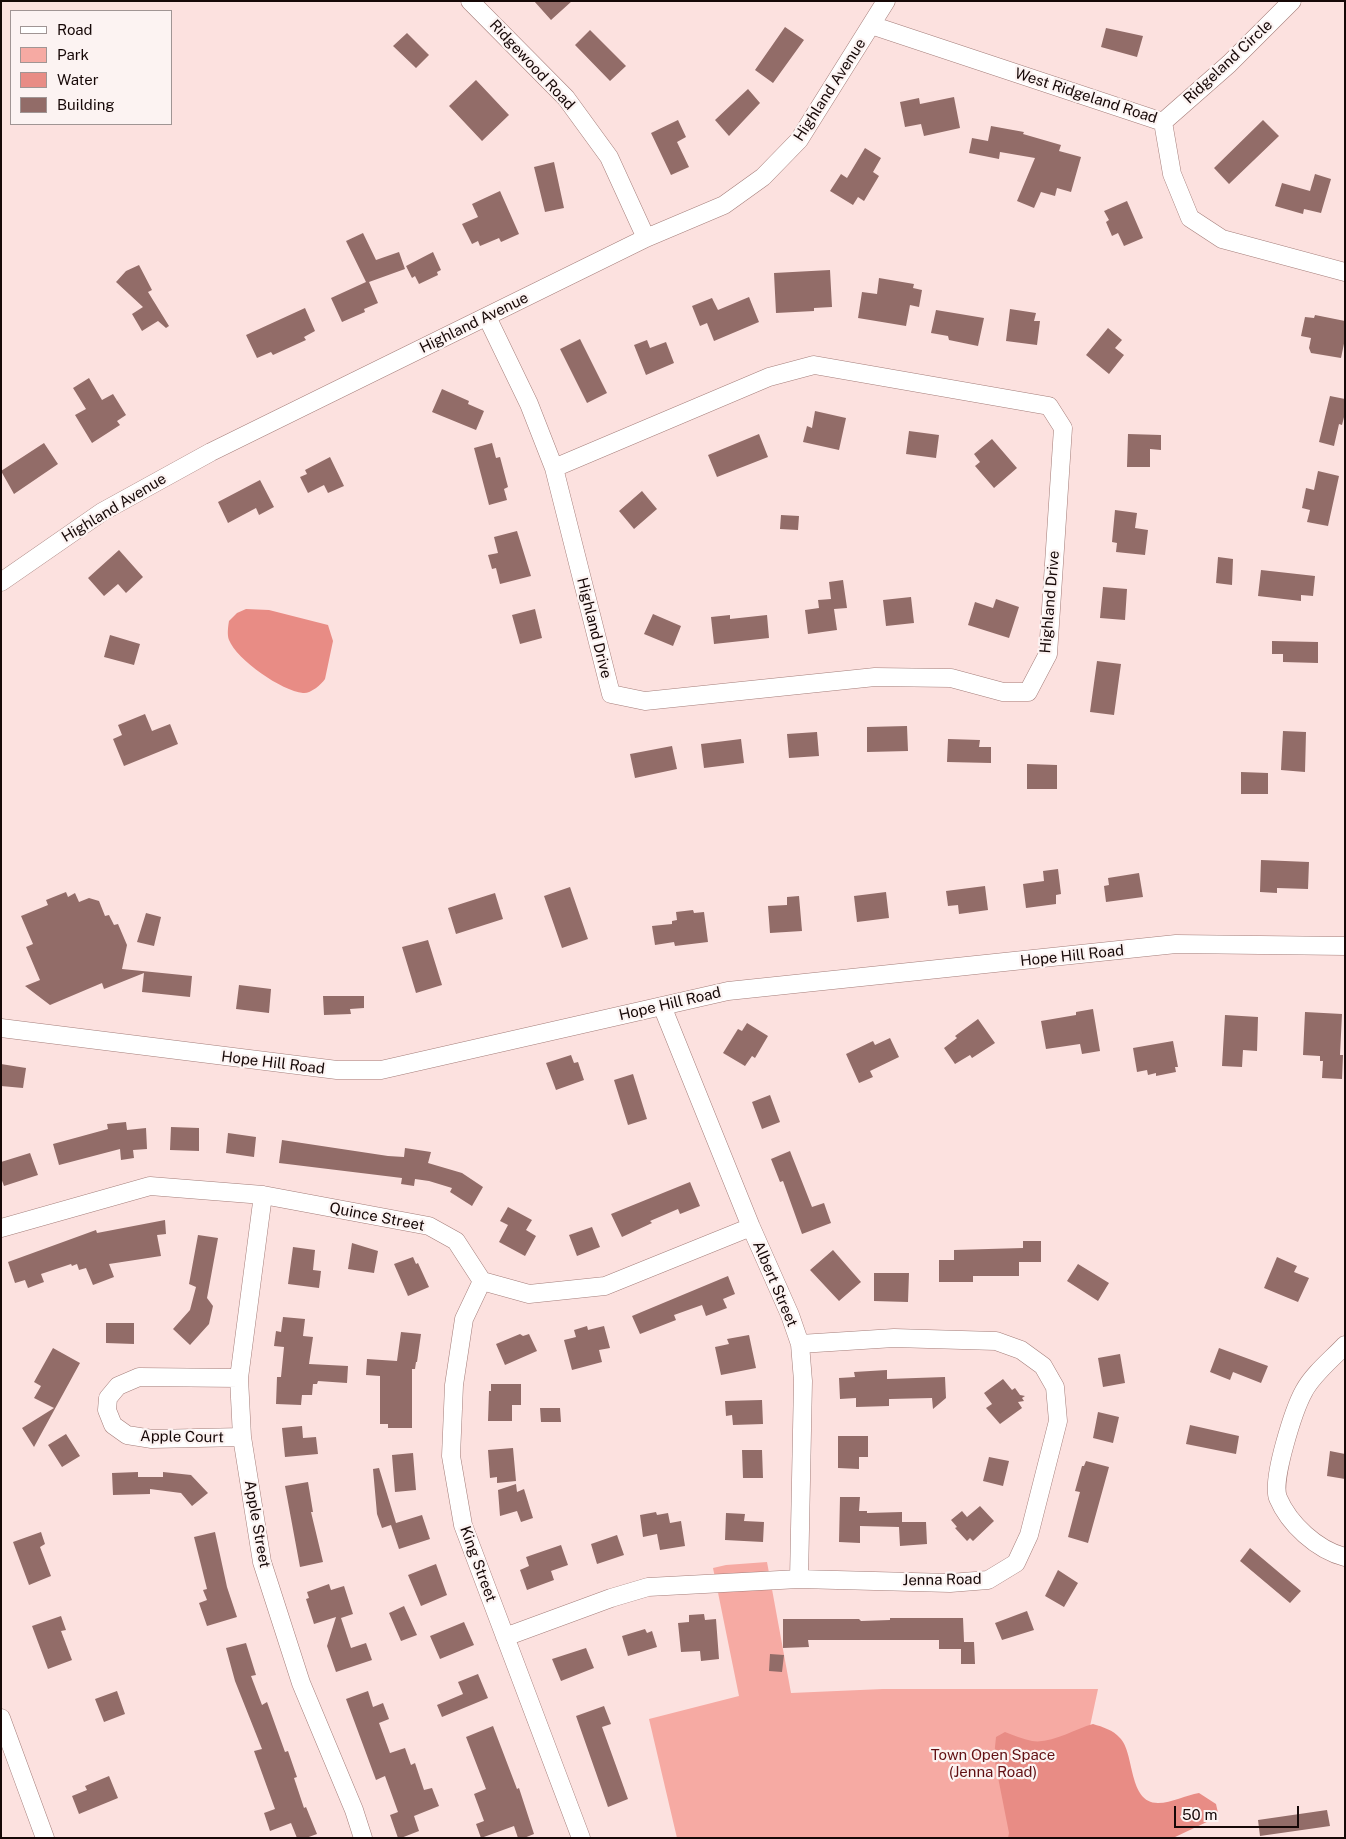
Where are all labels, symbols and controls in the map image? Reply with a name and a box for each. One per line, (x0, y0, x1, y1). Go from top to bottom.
legend (10, 10, 172, 125)
street label: Ridgewood Road (486, 16, 578, 114)
street label: Ridgeland Circle (1180, 16, 1276, 108)
text: Road (57, 21, 93, 38)
street label: Highland Avenue (790, 35, 870, 145)
text: Park (57, 46, 89, 63)
street label: West Ridgeland Road (1012, 64, 1160, 128)
text: Water (57, 71, 99, 88)
text: Building (57, 96, 115, 113)
street label: Highland Avenue (417, 289, 531, 357)
street label: Highland Avenue (58, 470, 170, 546)
street label: Highland Drive (1037, 550, 1063, 654)
street label: Highland Drive (573, 576, 615, 680)
street label: Hope Hill Road (1019, 942, 1125, 970)
street label: Hope Hill Road (617, 984, 723, 1024)
street label: Hope Hill Road (220, 1048, 326, 1078)
street label: Quince Street (328, 1199, 426, 1235)
street label: Albert Street (749, 1238, 801, 1330)
street label: Apple Court (140, 1427, 224, 1447)
street label: Apple Street (240, 1479, 274, 1569)
street label: King Street (456, 1524, 500, 1604)
street label: Jenna Road (902, 1570, 982, 1590)
park label: Town Open Space (Jenna Road) (931, 1746, 1055, 1781)
scale bar (1176, 1796, 1301, 1828)
text: 50 m (1182, 1806, 1217, 1823)

